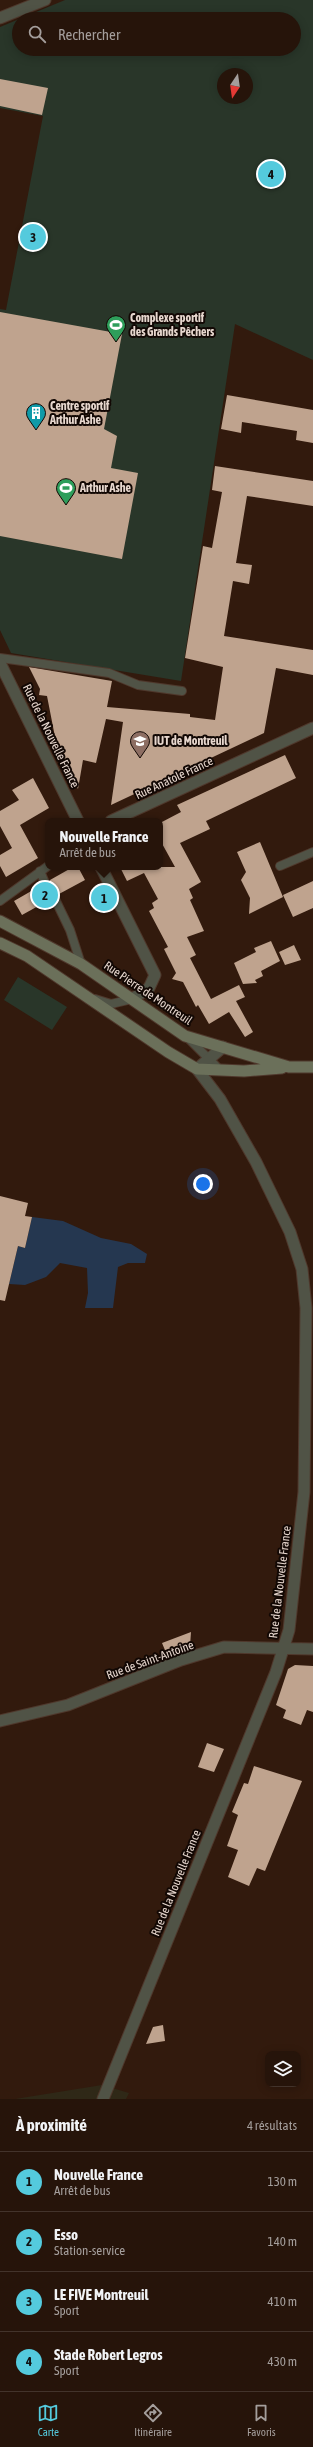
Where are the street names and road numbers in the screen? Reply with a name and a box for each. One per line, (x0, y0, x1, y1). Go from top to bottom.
street label: Rue de la Nouvelle France (20, 682, 82, 790)
street label: Rue Anatole France (133, 754, 215, 802)
street label: Rue Pierre de Montreuil (101, 958, 195, 1028)
street label: Rue de la Nouvelle France (266, 1525, 294, 1639)
street label: Rue de Saint-Antoine (104, 1638, 196, 1682)
street label: Rue de la Nouvelle France (148, 1828, 204, 1938)

